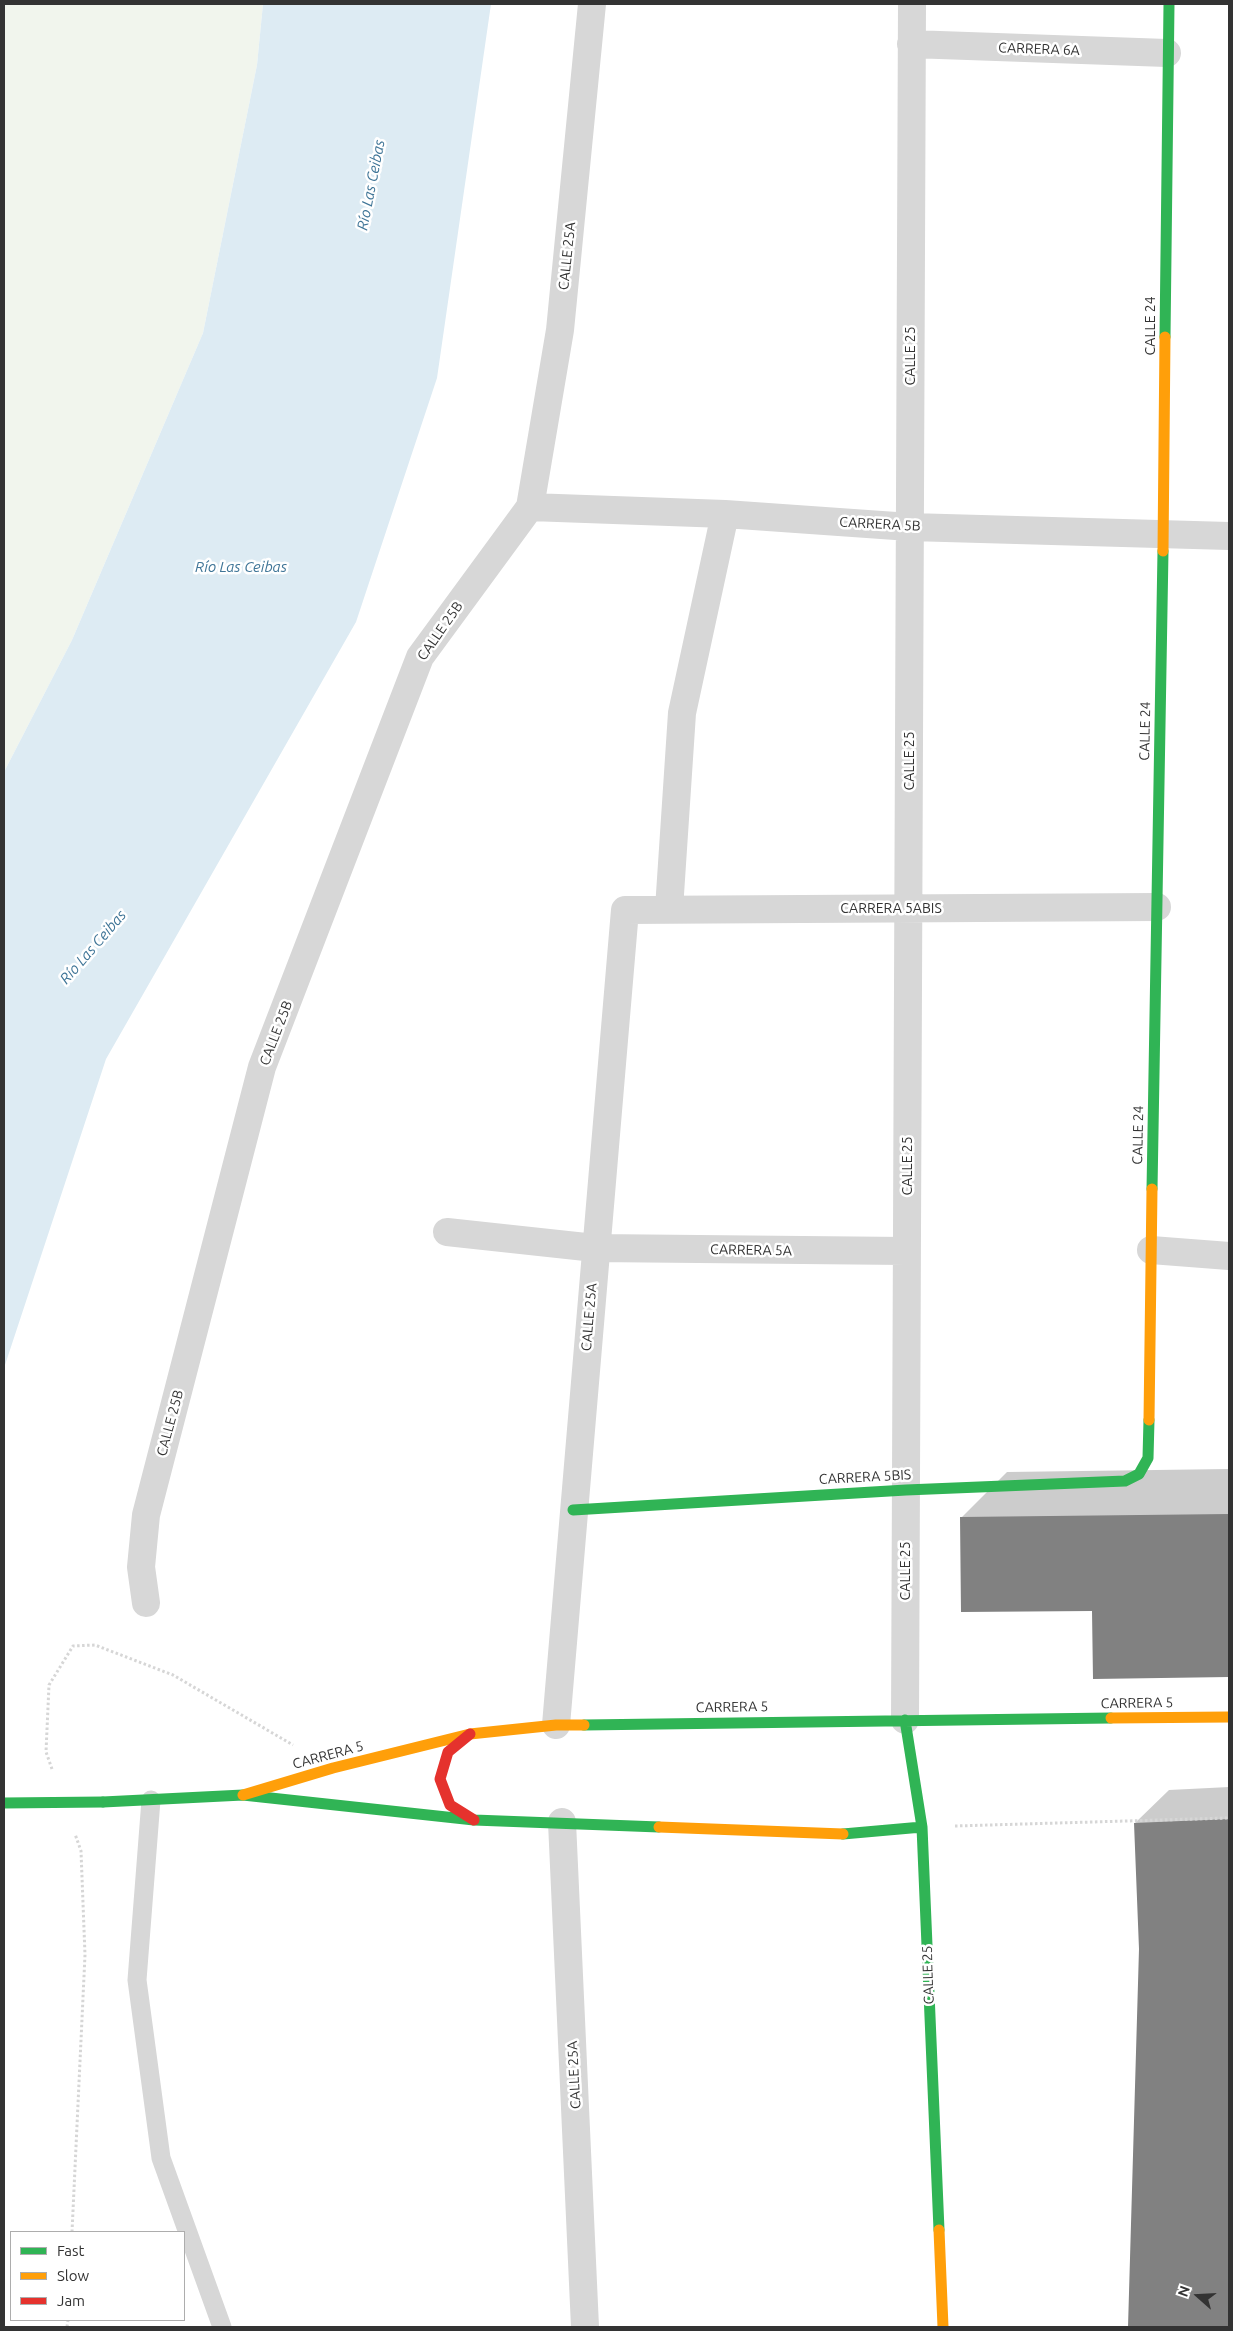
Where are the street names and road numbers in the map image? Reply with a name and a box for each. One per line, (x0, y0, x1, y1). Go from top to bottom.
street label: CARRERA 6A (998, 39, 1080, 59)
street label: CALLE 25A (555, 221, 579, 291)
street label: CALLE 24 (1142, 296, 1158, 356)
street label: CALLE 25 (902, 326, 918, 386)
street label: CARRERA 5B (839, 513, 921, 535)
street label: CALLE 25B (414, 598, 466, 664)
street label: CALLE 24 (1136, 701, 1154, 761)
street label: CALLE 25 (901, 731, 917, 791)
street label: CARRERA 5ABIS (840, 900, 942, 916)
street label: CALLE 25B (256, 998, 296, 1068)
street label: CALLE 24 (1129, 1105, 1147, 1165)
street label: CALLE 25 (899, 1136, 915, 1196)
street label: CARRERA 5A (710, 1241, 792, 1259)
street label: CALLE 25A (578, 1282, 600, 1352)
street label: CALLE 25B (153, 1388, 187, 1458)
street label: CARRERA 5BIS (818, 1466, 912, 1488)
street label: CALLE 25 (897, 1541, 913, 1601)
street label: CARRERA 5 (1101, 1694, 1173, 1712)
street label: CARRERA 5 (696, 1698, 768, 1716)
street label: CARRERA 5 (291, 1737, 365, 1773)
street label: CALLE 25 (919, 1945, 937, 2005)
street label: CALLE 25A (564, 2041, 584, 2109)

